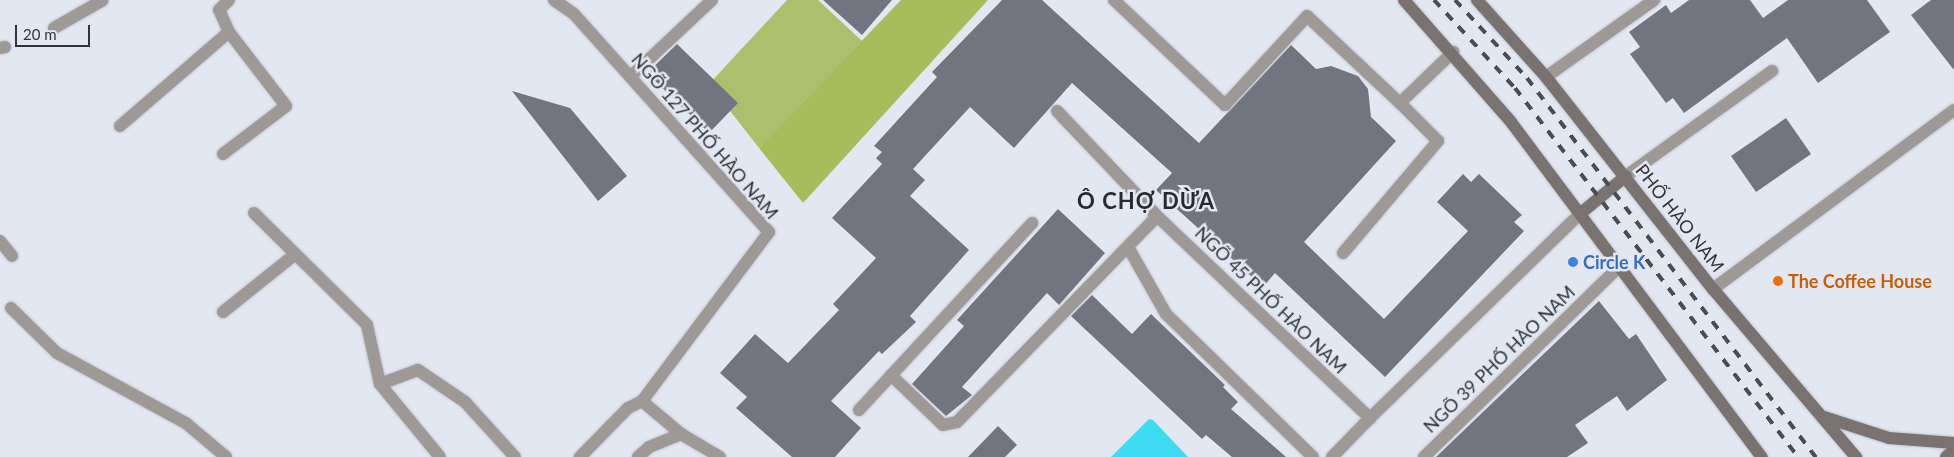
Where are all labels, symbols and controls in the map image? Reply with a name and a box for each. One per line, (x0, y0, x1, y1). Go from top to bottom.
scale bar (18, 15, 92, 47)
text: 20 m (23, 25, 57, 43)
street label: NGÕ 127 PHỐ HÀO NAM (627, 49, 783, 223)
street label: PHỐ HÀO NAM (1631, 160, 1729, 276)
district label: Ô CHỢ DỪA (1076, 188, 1216, 214)
street label: NGÕ 45 PHỐ HÀO NAM (1191, 222, 1351, 378)
place label: Circle K (1583, 251, 1645, 273)
marker: Circle K (1567, 256, 1579, 268)
place label: The Coffee House (1788, 270, 1932, 292)
marker: The Coffee House (1772, 275, 1784, 287)
street label: NGÕ 39 PHỐ HÀO NAM (1419, 281, 1579, 437)

